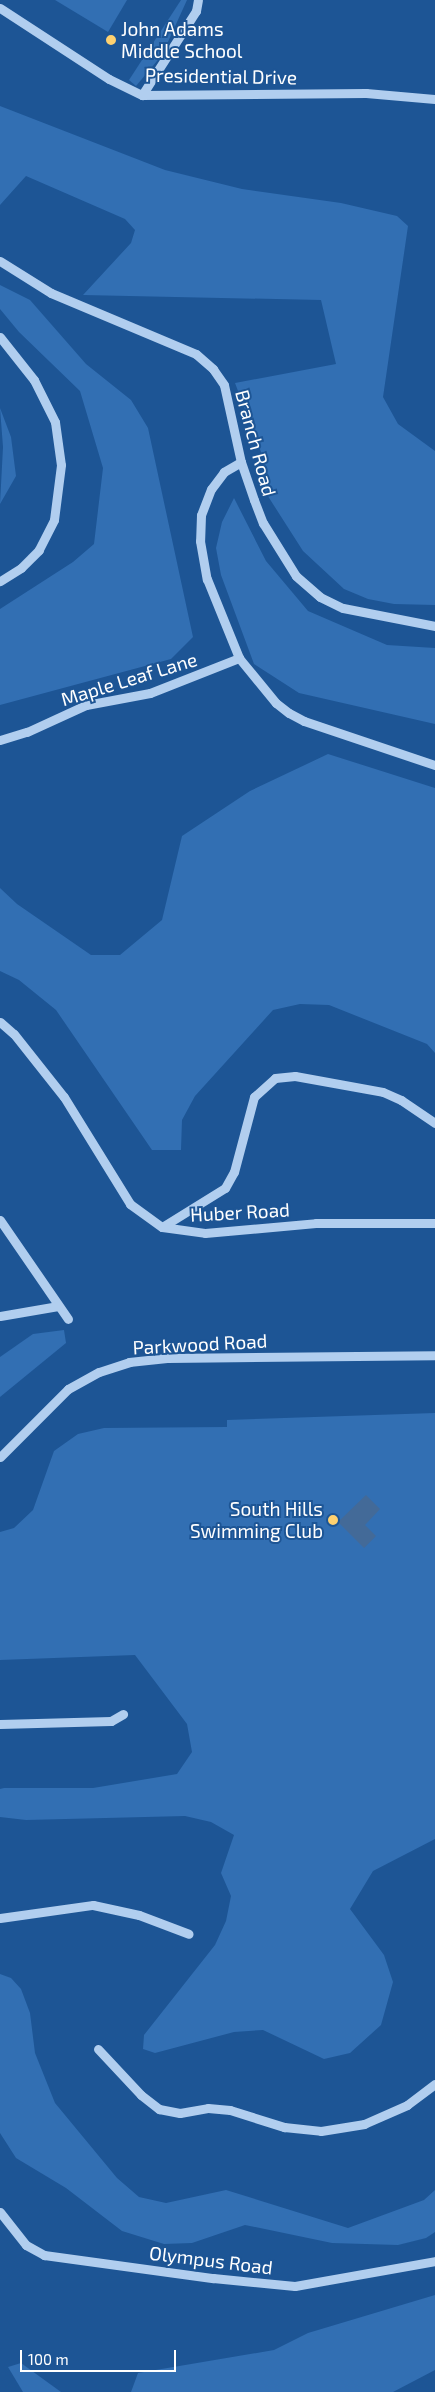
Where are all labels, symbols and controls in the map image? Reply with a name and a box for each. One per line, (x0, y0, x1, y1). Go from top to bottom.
place label: John Adams Middle School (121, 18, 242, 62)
marker: John Adams Middle School (105, 34, 117, 46)
street label: Presidential Drive (144, 63, 298, 89)
street label: Branch Road (231, 387, 281, 499)
street label: Maple Leaf Lane (58, 647, 200, 711)
street label: Huber Road (189, 1198, 291, 1226)
street label: Parkwood Road (132, 1329, 268, 1359)
place label: South Hills Swimming Club (190, 1498, 323, 1542)
marker: South Hills Swimming Club (327, 1514, 339, 1526)
street label: Olympus Road (148, 2241, 274, 2279)
scale bar (22, 2340, 179, 2372)
text: 100 m (28, 2350, 69, 2368)

